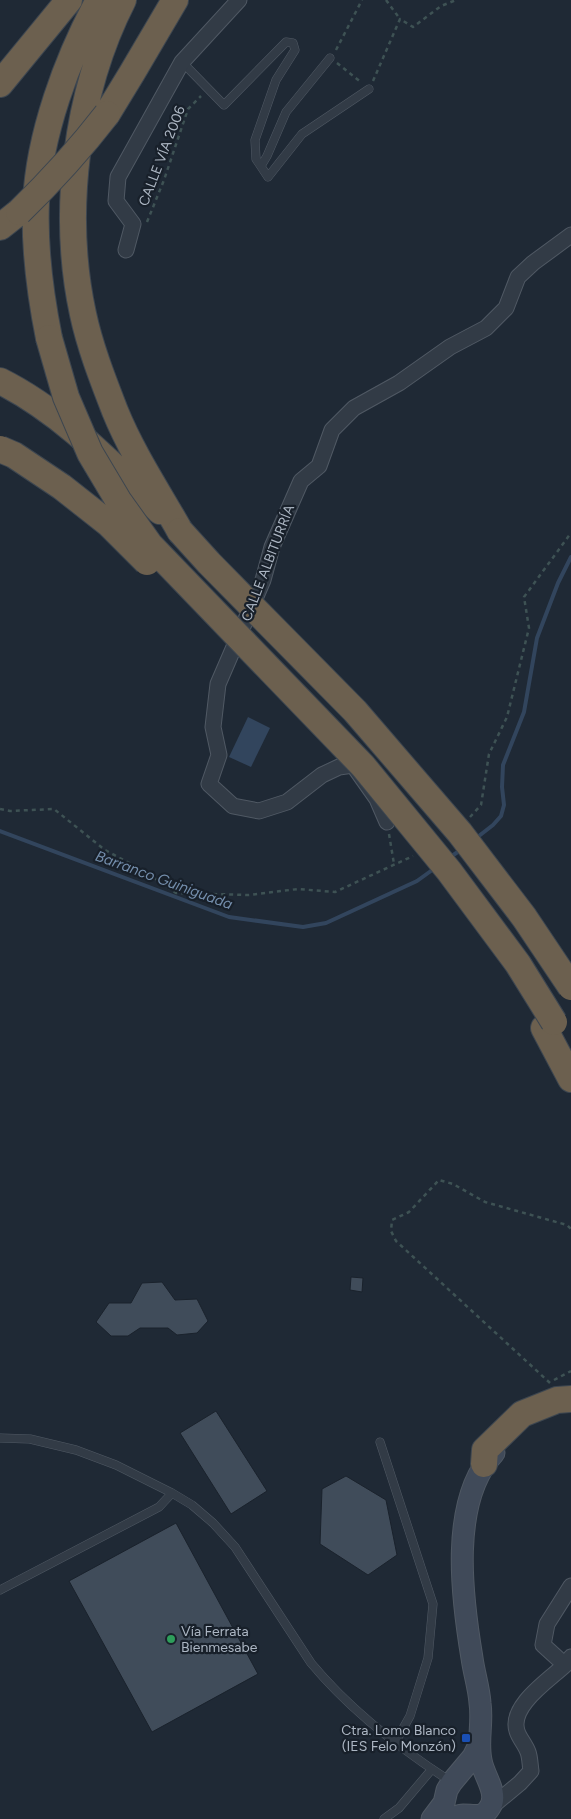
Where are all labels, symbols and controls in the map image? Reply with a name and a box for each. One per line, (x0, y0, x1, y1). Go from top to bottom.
street label: CALLE VÍA 2006 (135, 103, 189, 209)
street label: CALLE ALBITURRÍA (238, 502, 298, 624)
water label: Barranco Guiniguada (93, 847, 235, 913)
place label: Vía Ferrata Bienmesabe (181, 1623, 258, 1656)
marker: Vía Ferrata Bienmesabe (165, 1633, 177, 1645)
place label: Ctra. Lomo Blanco (IES Felo Monzón) (341, 1722, 456, 1755)
marker: Ctra. Lomo Blanco (IES Felo Monzón) (460, 1732, 472, 1744)

